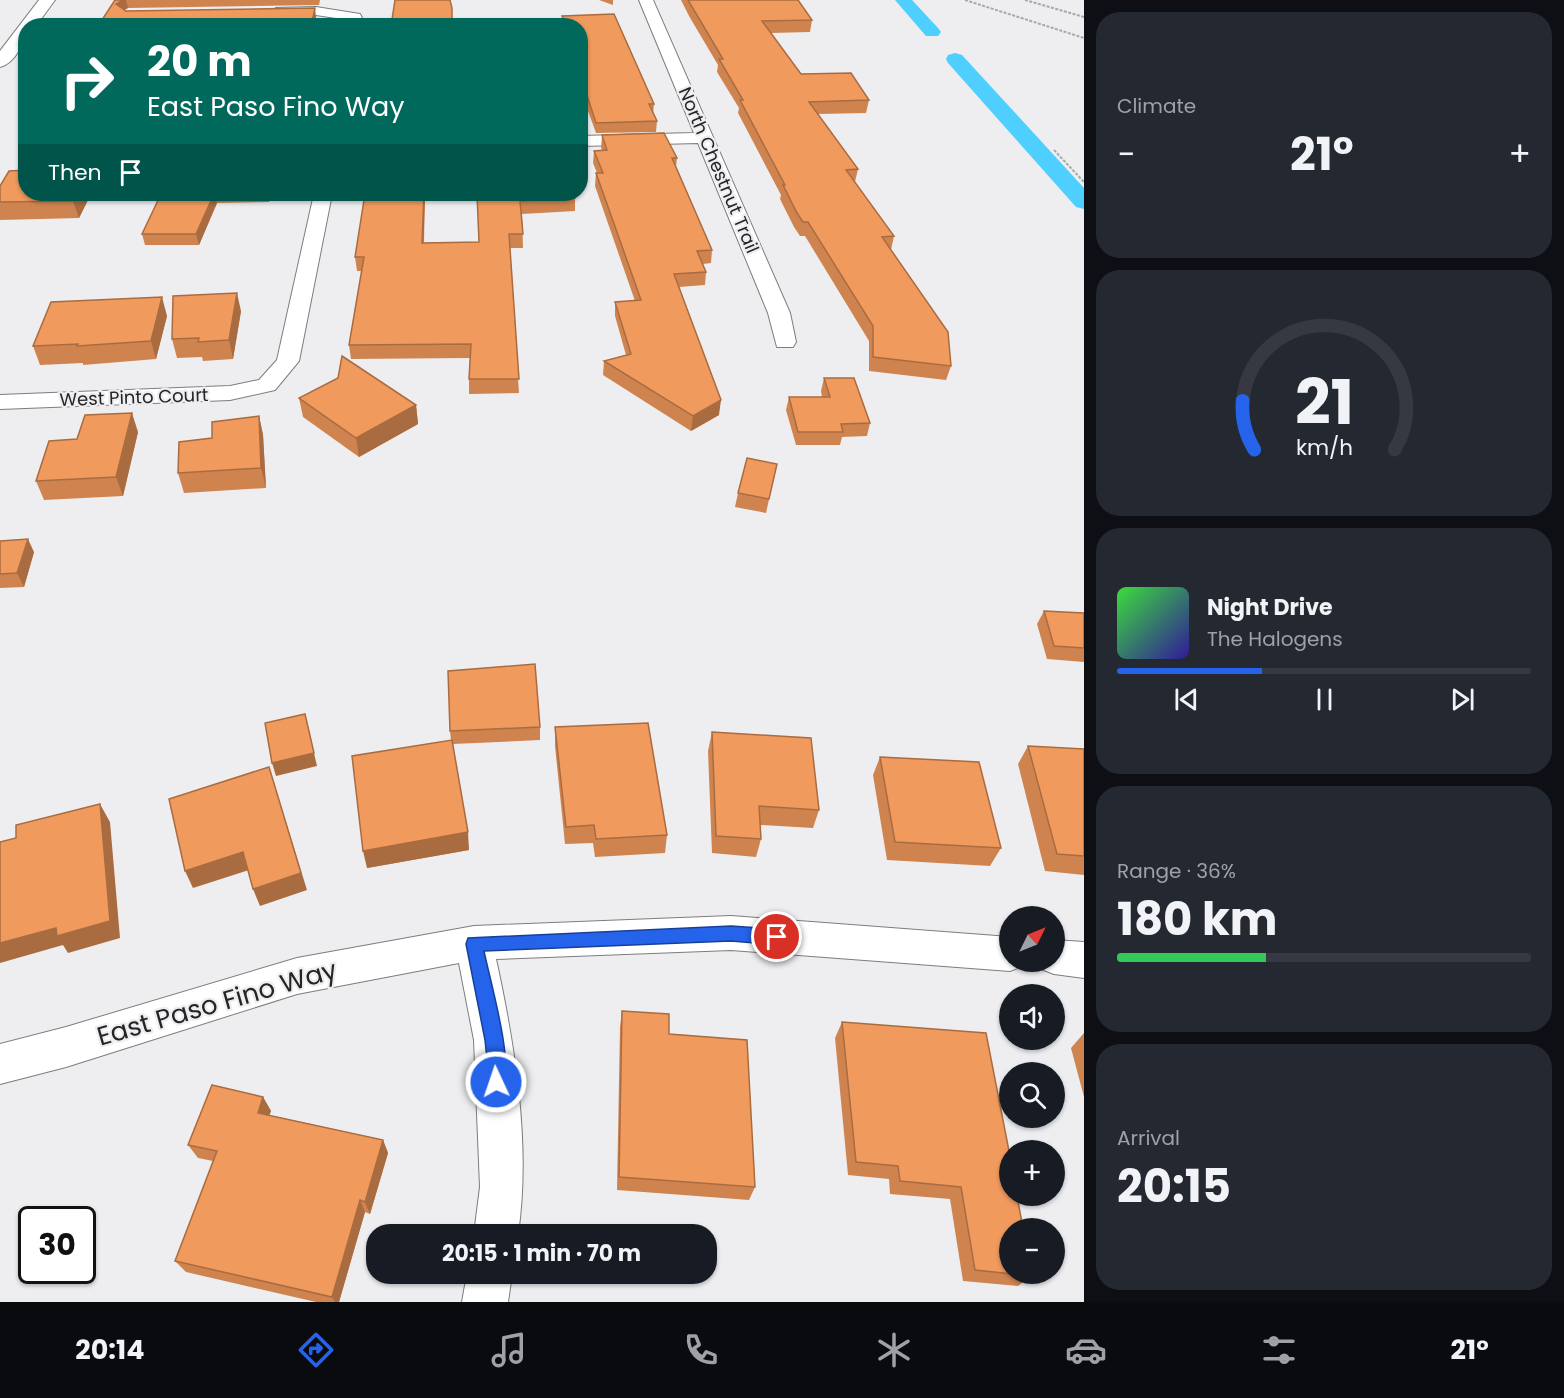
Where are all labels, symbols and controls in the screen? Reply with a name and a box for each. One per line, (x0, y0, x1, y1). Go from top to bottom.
text: 20 m (147, 32, 252, 91)
icon: right (48, 42, 126, 120)
street label: North Chestnut Trail (673, 83, 765, 257)
text: East Paso Fino Way (147, 88, 405, 125)
text: Climate (1117, 92, 1196, 120)
text: 21° (1290, 123, 1354, 186)
text: − (1117, 131, 1135, 178)
text: + (1508, 131, 1531, 178)
icon: arrive (114, 156, 147, 189)
text: Then (48, 157, 102, 188)
text: 21 (1294, 358, 1354, 446)
street label: West Pinto Court (59, 382, 209, 412)
text: km/h (1295, 432, 1353, 463)
text: Night Drive (1207, 592, 1333, 623)
text: The Halogens (1207, 625, 1343, 653)
icon: previous (1170, 683, 1203, 716)
icon: pause (1308, 683, 1341, 716)
icon: next (1446, 683, 1479, 716)
text: Range · 36% (1117, 857, 1236, 885)
text: 180 km (1117, 888, 1277, 951)
north arrow (999, 906, 1065, 972)
map controls (999, 906, 1065, 1284)
pin (751, 911, 802, 962)
icon: arrive (760, 920, 793, 953)
street label: East Paso Fino Way (93, 951, 341, 1054)
button: sound (999, 984, 1065, 1050)
position arrow (464, 1050, 528, 1114)
button: search (999, 1062, 1065, 1128)
text: Arrival (1117, 1124, 1180, 1152)
button: + (999, 1140, 1065, 1206)
text: 20:15 (1117, 1155, 1231, 1218)
speed limit sign: 30 (18, 1206, 96, 1284)
button: − (999, 1218, 1065, 1284)
text: 20:15 · 1 min · 70 m (442, 1238, 641, 1269)
icon: directions (295, 1329, 337, 1371)
icon: music (488, 1329, 530, 1371)
icon: phone (680, 1329, 722, 1371)
icon: climate (873, 1329, 915, 1371)
icon: car (1065, 1329, 1107, 1371)
icon: filters (1258, 1329, 1300, 1371)
text: 20:14 (75, 1331, 144, 1368)
text: 21° (1451, 1331, 1489, 1368)

